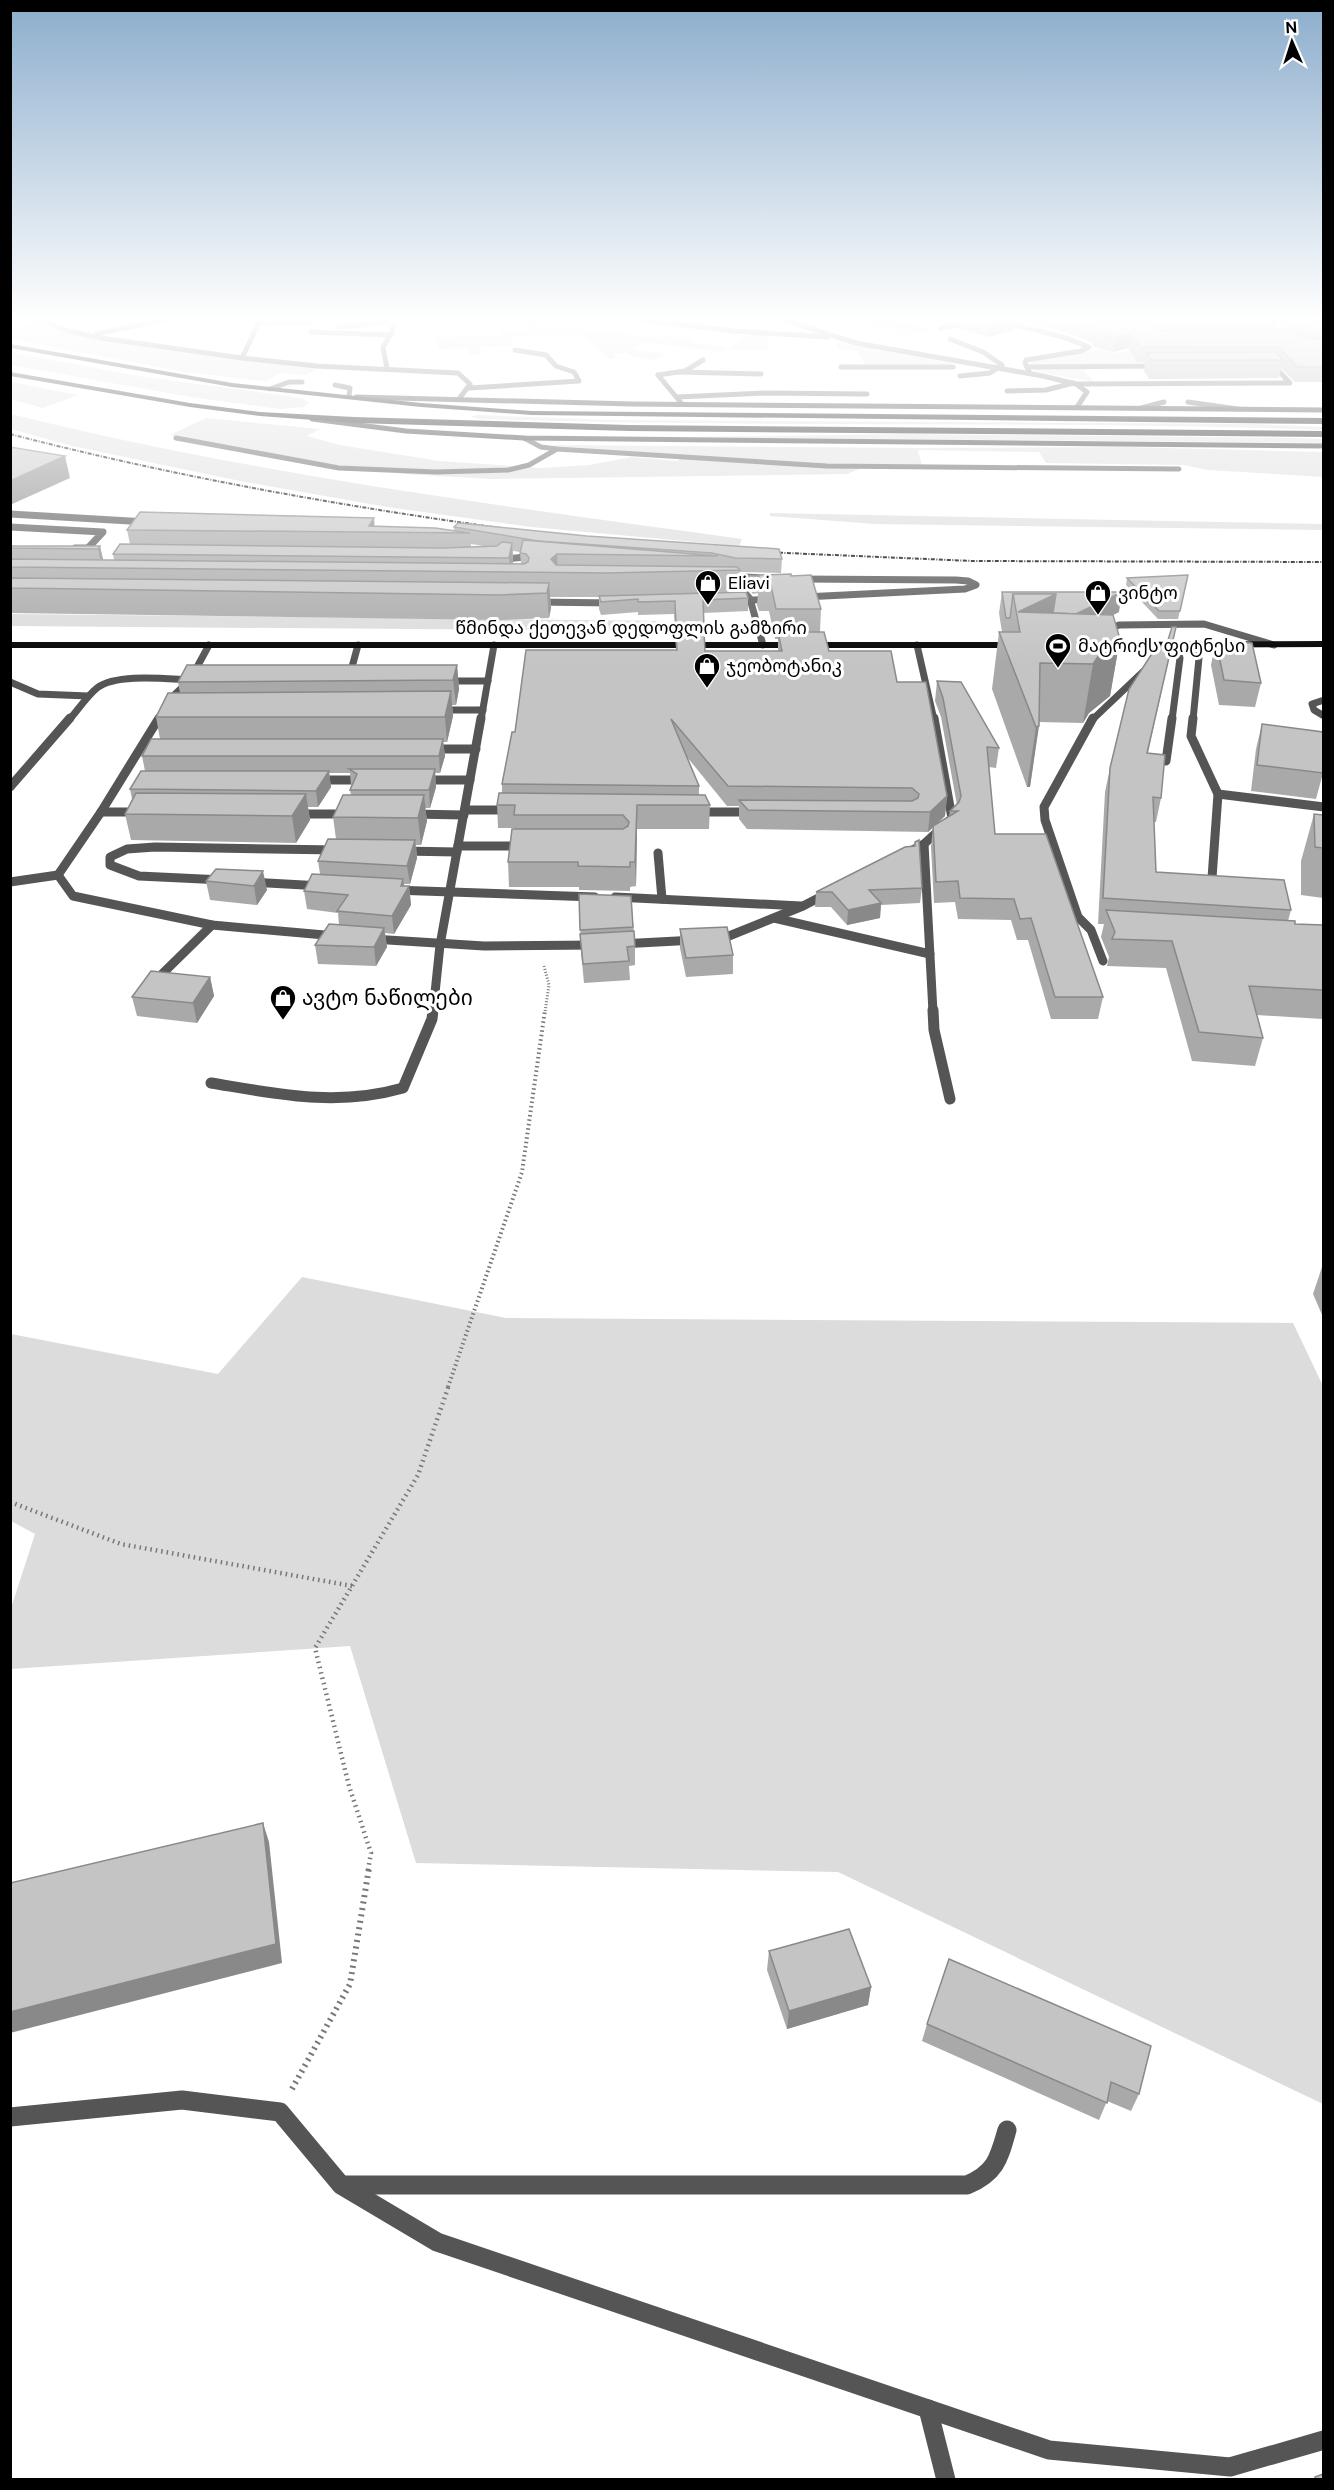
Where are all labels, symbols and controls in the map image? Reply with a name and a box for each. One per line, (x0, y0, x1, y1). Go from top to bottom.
north arrow (1262, 12, 1322, 72)
text: N (1285, 17, 1298, 38)
shop icon: Eliavi (693, 568, 723, 606)
place label: Eliavi (728, 571, 770, 595)
shop icon: ვინტო (1083, 578, 1113, 616)
place label: ვინტო (1118, 581, 1178, 605)
street label: წმინდა ქეთევან დედოფლის გამზირი (455, 616, 807, 640)
sports icon: მატრიქს ფიტნესი (1043, 631, 1073, 669)
place label: მატრიქს ფიტნესი (1078, 634, 1245, 658)
shop icon: ჯეობოტანიკ (692, 651, 722, 689)
place label: ჯეობოტანიკ (726, 654, 842, 678)
shop icon: ავტო ნაწილები (268, 983, 298, 1021)
place label: ავტო ნაწილები (302, 984, 473, 1012)

